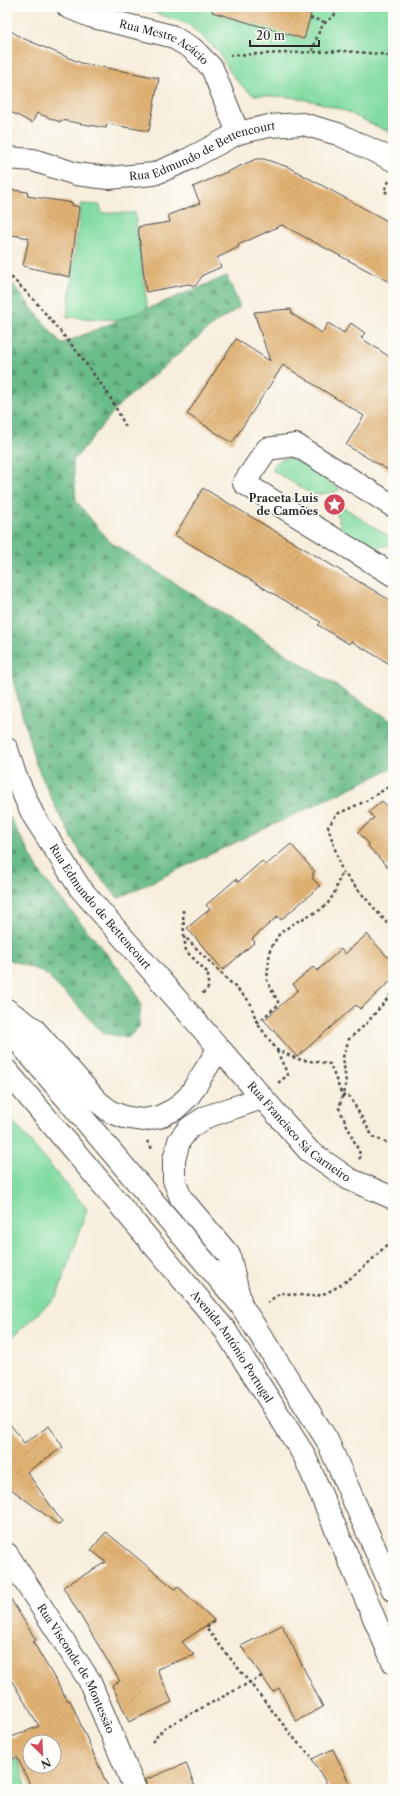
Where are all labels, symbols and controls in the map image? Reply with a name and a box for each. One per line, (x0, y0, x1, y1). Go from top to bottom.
street label: Rua Mestre Acácio (118, 16, 212, 68)
scale bar (250, 22, 319, 48)
text: 20 m (256, 28, 285, 43)
street label: Rua Edmundo de Bettencourt (129, 119, 276, 183)
place label: Praceta Luís de Camões (249, 491, 318, 518)
place icon: Praceta Luís de Camões (321, 491, 347, 517)
street label: Rua Edmundo de Bettencourt (46, 841, 154, 972)
street label: Rua Francisco Sá Carneiro (245, 1079, 354, 1185)
street label: Avenida António Portugal (187, 1287, 276, 1406)
street label: Rua Visconde de Montessão (34, 1601, 118, 1736)
north arrow (22, 1734, 62, 1774)
text: N (38, 1755, 53, 1772)

